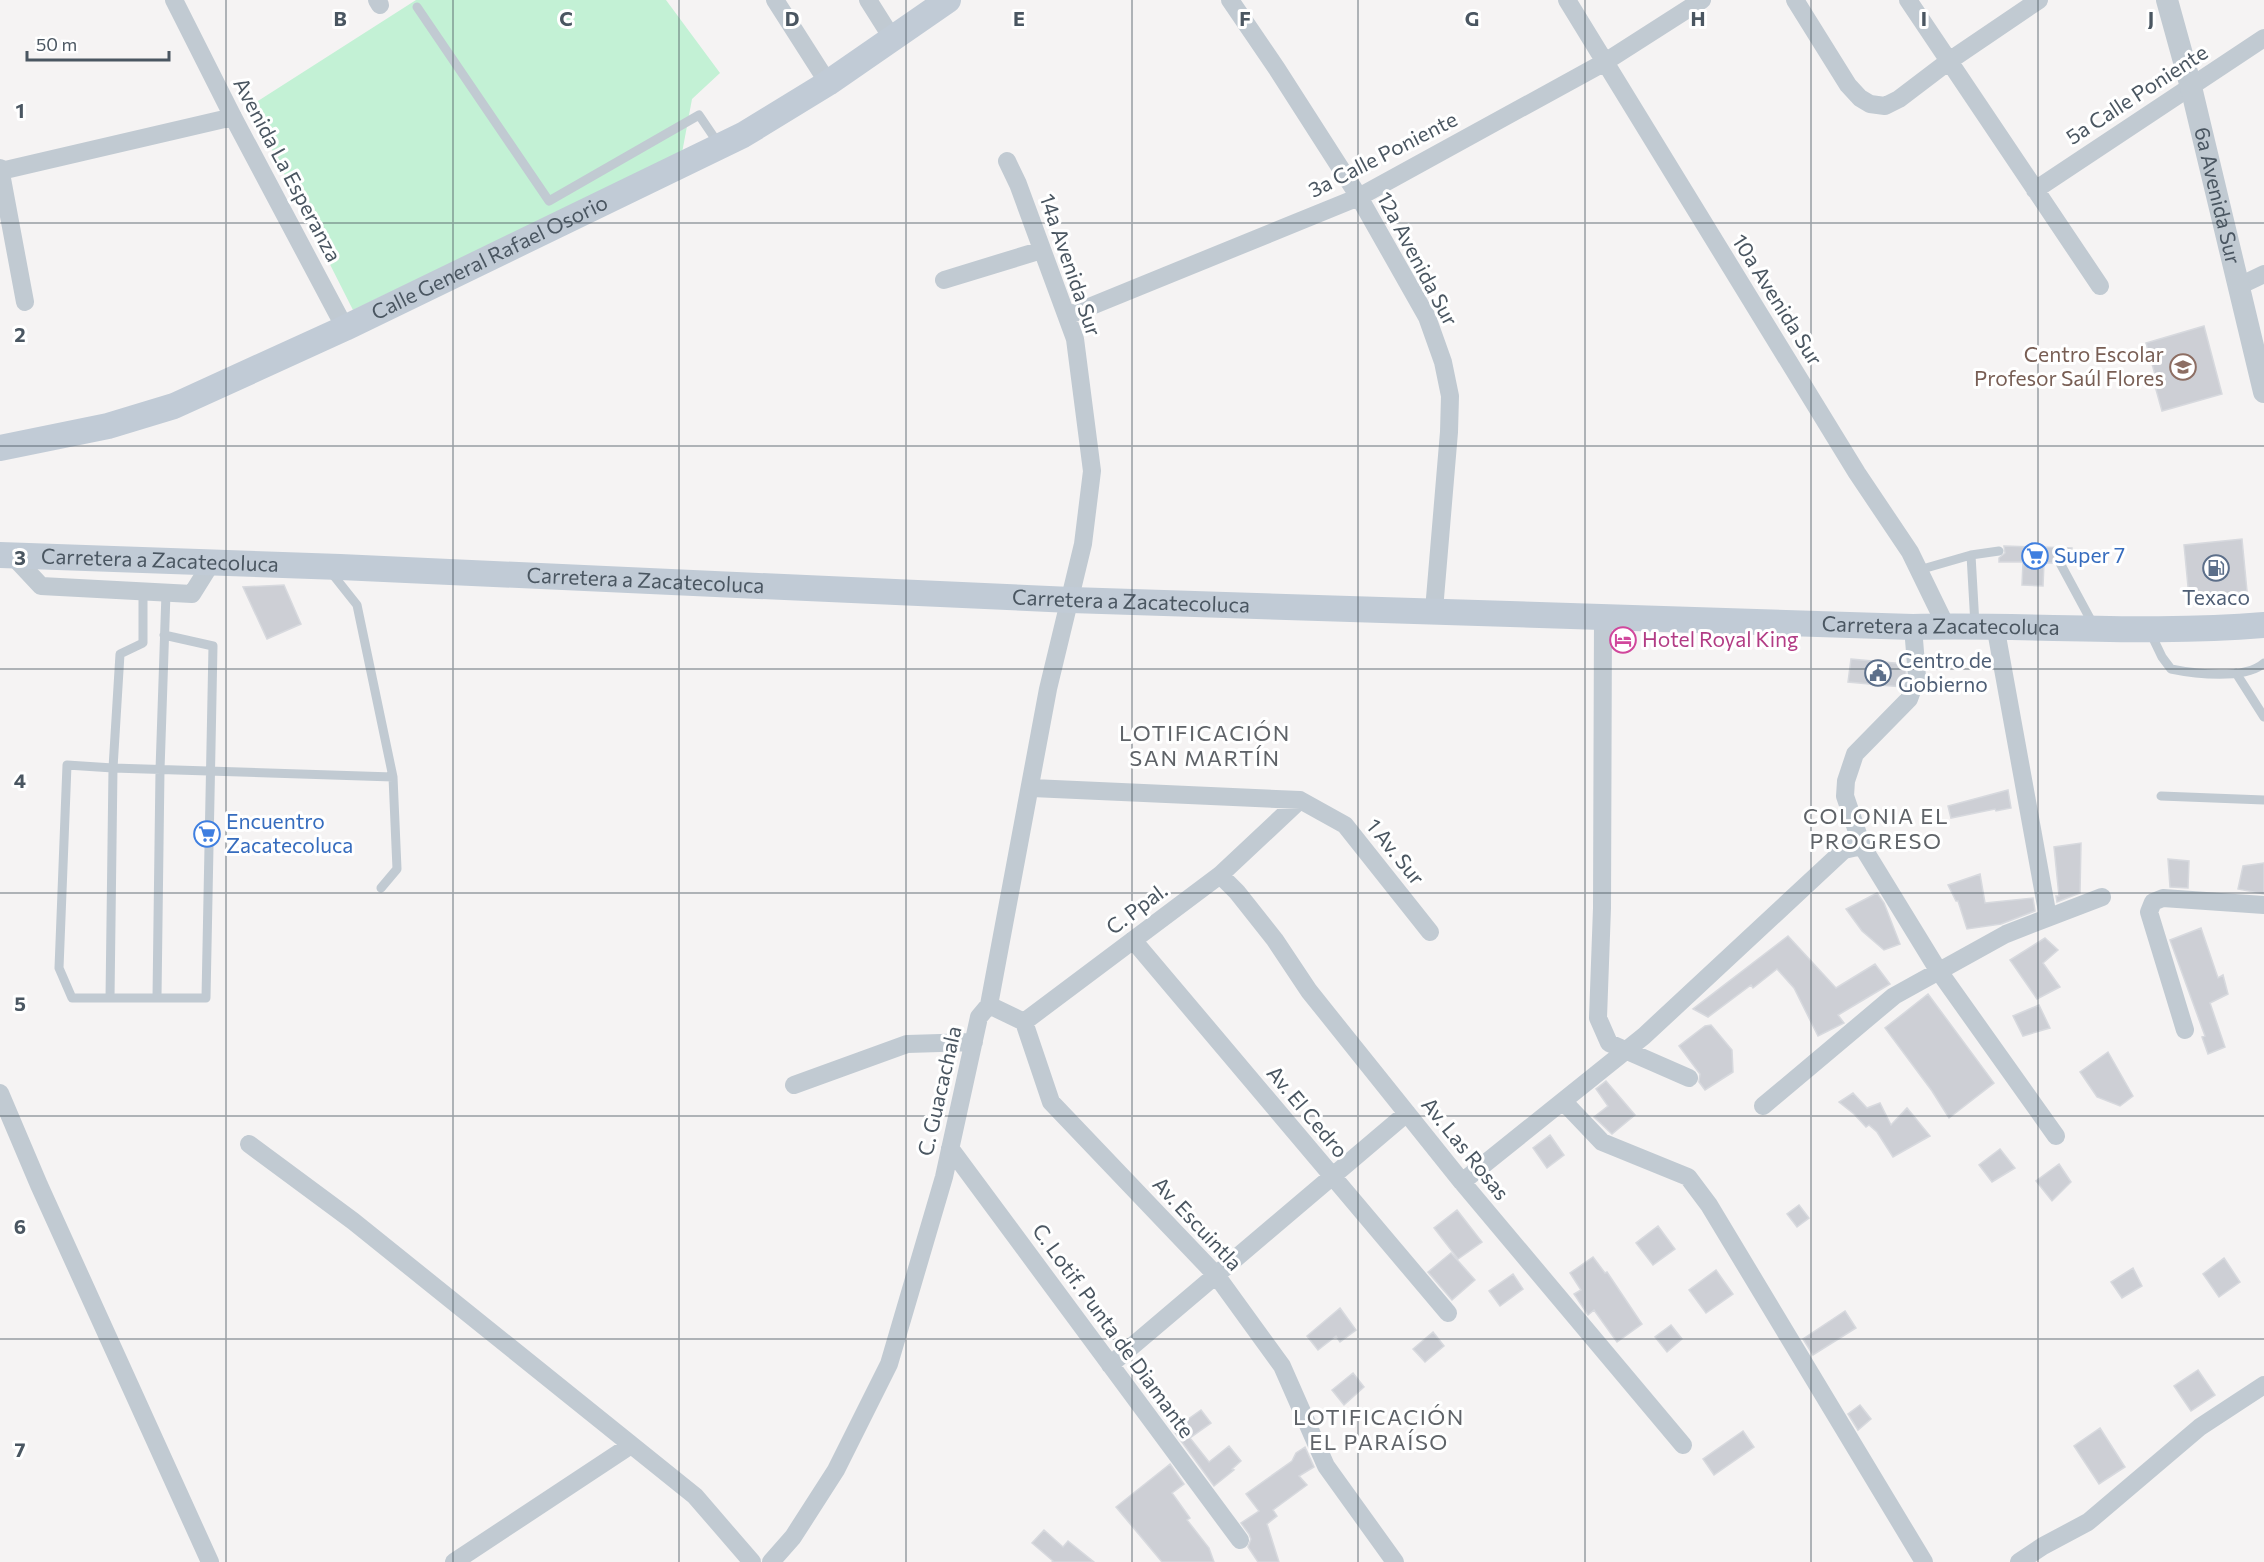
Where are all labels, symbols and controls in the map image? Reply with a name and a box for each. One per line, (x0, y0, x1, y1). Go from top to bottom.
text: B (333, 6, 347, 30)
text: C (559, 6, 573, 30)
text: D (785, 6, 799, 30)
text: E (1013, 6, 1025, 30)
text: F (1239, 6, 1251, 30)
text: G (1465, 6, 1479, 30)
text: H (1691, 6, 1706, 30)
text: I (1921, 6, 1927, 30)
text: J (2148, 6, 2154, 30)
scale bar (27, 24, 170, 62)
text: 50 m (36, 33, 77, 55)
street label: 5a Calle Poniente (2061, 39, 2212, 149)
street label: Avenida La Esperanza (229, 73, 347, 266)
text: 1 (15, 98, 25, 122)
street label: 3a Calle Poniente (1304, 105, 1461, 202)
street label: 6a Avenida Sur (2190, 124, 2247, 266)
street label: 12a Avenida Sur (1373, 187, 1464, 329)
street label: Calle General Rafael Osorio (367, 189, 611, 324)
street label: 14a Avenida Sur (1035, 190, 1107, 339)
street label: 10a Avenida Sur (1728, 229, 1829, 369)
text: 2 (14, 322, 26, 346)
place label: Centro Escolar Profesor Saúl Flores (1974, 341, 2164, 390)
school or university icon: Centro Escolar Profesor Saúl Flores (2168, 352, 2198, 382)
supermarket icon: Super 7 (2020, 541, 2050, 571)
street label: Carretera a Zacatecoluca (41, 542, 279, 576)
place label: Super 7 (2054, 542, 2125, 567)
text: 3 (14, 545, 26, 569)
fuel station icon: Texaco (2201, 553, 2231, 583)
street label: Carretera a Zacatecoluca (526, 561, 765, 597)
street label: Carretera a Zacatecoluca (1012, 583, 1250, 617)
place label: Texaco (2182, 584, 2250, 609)
street label: Carretera a Zacatecoluca (1821, 610, 2060, 639)
hotel icon: Hotel Royal King (1608, 625, 1638, 655)
place label: Hotel Royal King (1642, 626, 1798, 651)
place label: Centro de Gobierno (1898, 647, 1992, 696)
public building icon: Centro de Gobierno (1863, 658, 1893, 688)
district label: LOTIFICACIÓN SAN MARTÍN (1119, 719, 1291, 771)
text: 4 (14, 768, 26, 792)
district label: COLONIA EL PROGRESO (1803, 802, 1949, 854)
place label: Encuentro Zacatecoluca (226, 808, 353, 857)
street label: 1 Av. Sur (1362, 813, 1430, 889)
supermarket icon: Encuentro Zacatecoluca (192, 819, 222, 849)
street label: C. Ppal. (1101, 877, 1172, 939)
text: 5 (14, 991, 26, 1015)
street label: C. Guacachala (911, 1023, 966, 1158)
street label: Av. El Cedro (1262, 1060, 1354, 1162)
street label: Av. Las Rosas (1417, 1092, 1515, 1204)
street label: Av. Escuintla (1148, 1171, 1248, 1275)
text: 6 (14, 1214, 26, 1238)
street label: C. Lotif. Punta de Diamante (1028, 1218, 1200, 1442)
district label: LOTIFICACIÓN EL PARAÍSO (1293, 1403, 1465, 1455)
text: 7 (15, 1437, 26, 1461)

